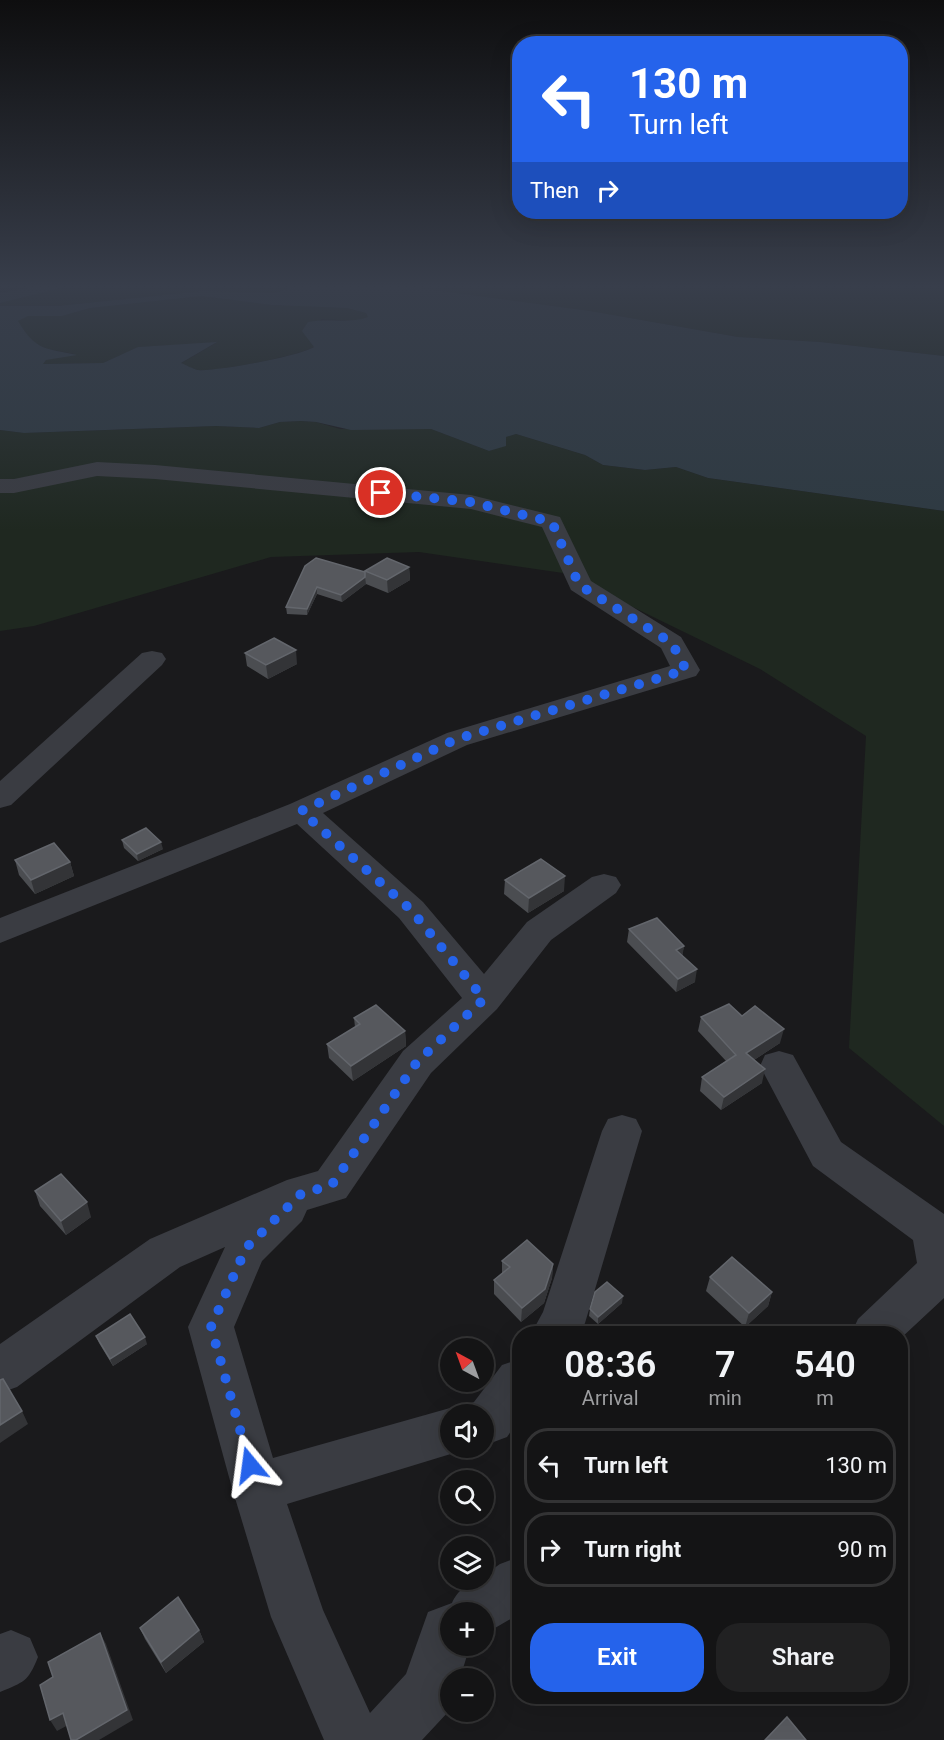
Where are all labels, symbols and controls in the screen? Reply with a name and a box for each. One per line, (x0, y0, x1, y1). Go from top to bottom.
text: 130 m (629, 59, 748, 108)
icon: left (530, 60, 608, 138)
text: Turn left (629, 109, 729, 141)
icon: right (591, 174, 624, 207)
text: Then (530, 178, 579, 203)
pin (355, 467, 406, 518)
icon: arrive (364, 476, 397, 509)
north arrow (440, 1338, 494, 1392)
map controls (440, 1338, 494, 1722)
text: 08:36 (564, 1344, 656, 1386)
text: 7 (715, 1344, 735, 1386)
text: 540 (794, 1344, 856, 1386)
text: Arrival (582, 1386, 639, 1410)
text: min (708, 1386, 742, 1410)
text: m (816, 1386, 834, 1410)
button: sound (440, 1404, 494, 1458)
position arrow (218, 1433, 282, 1497)
icon: left (533, 1449, 566, 1482)
text: Turn left (584, 1453, 668, 1478)
text: 130 m (825, 1453, 887, 1478)
button: search (440, 1470, 494, 1524)
icon: right (533, 1533, 566, 1566)
button: layers (440, 1536, 494, 1590)
text: Turn right (584, 1537, 681, 1562)
text: 90 m (838, 1537, 887, 1562)
button: + (440, 1602, 494, 1656)
button: Exit (530, 1623, 704, 1692)
button: Share (716, 1623, 890, 1692)
button: − (440, 1668, 494, 1722)

